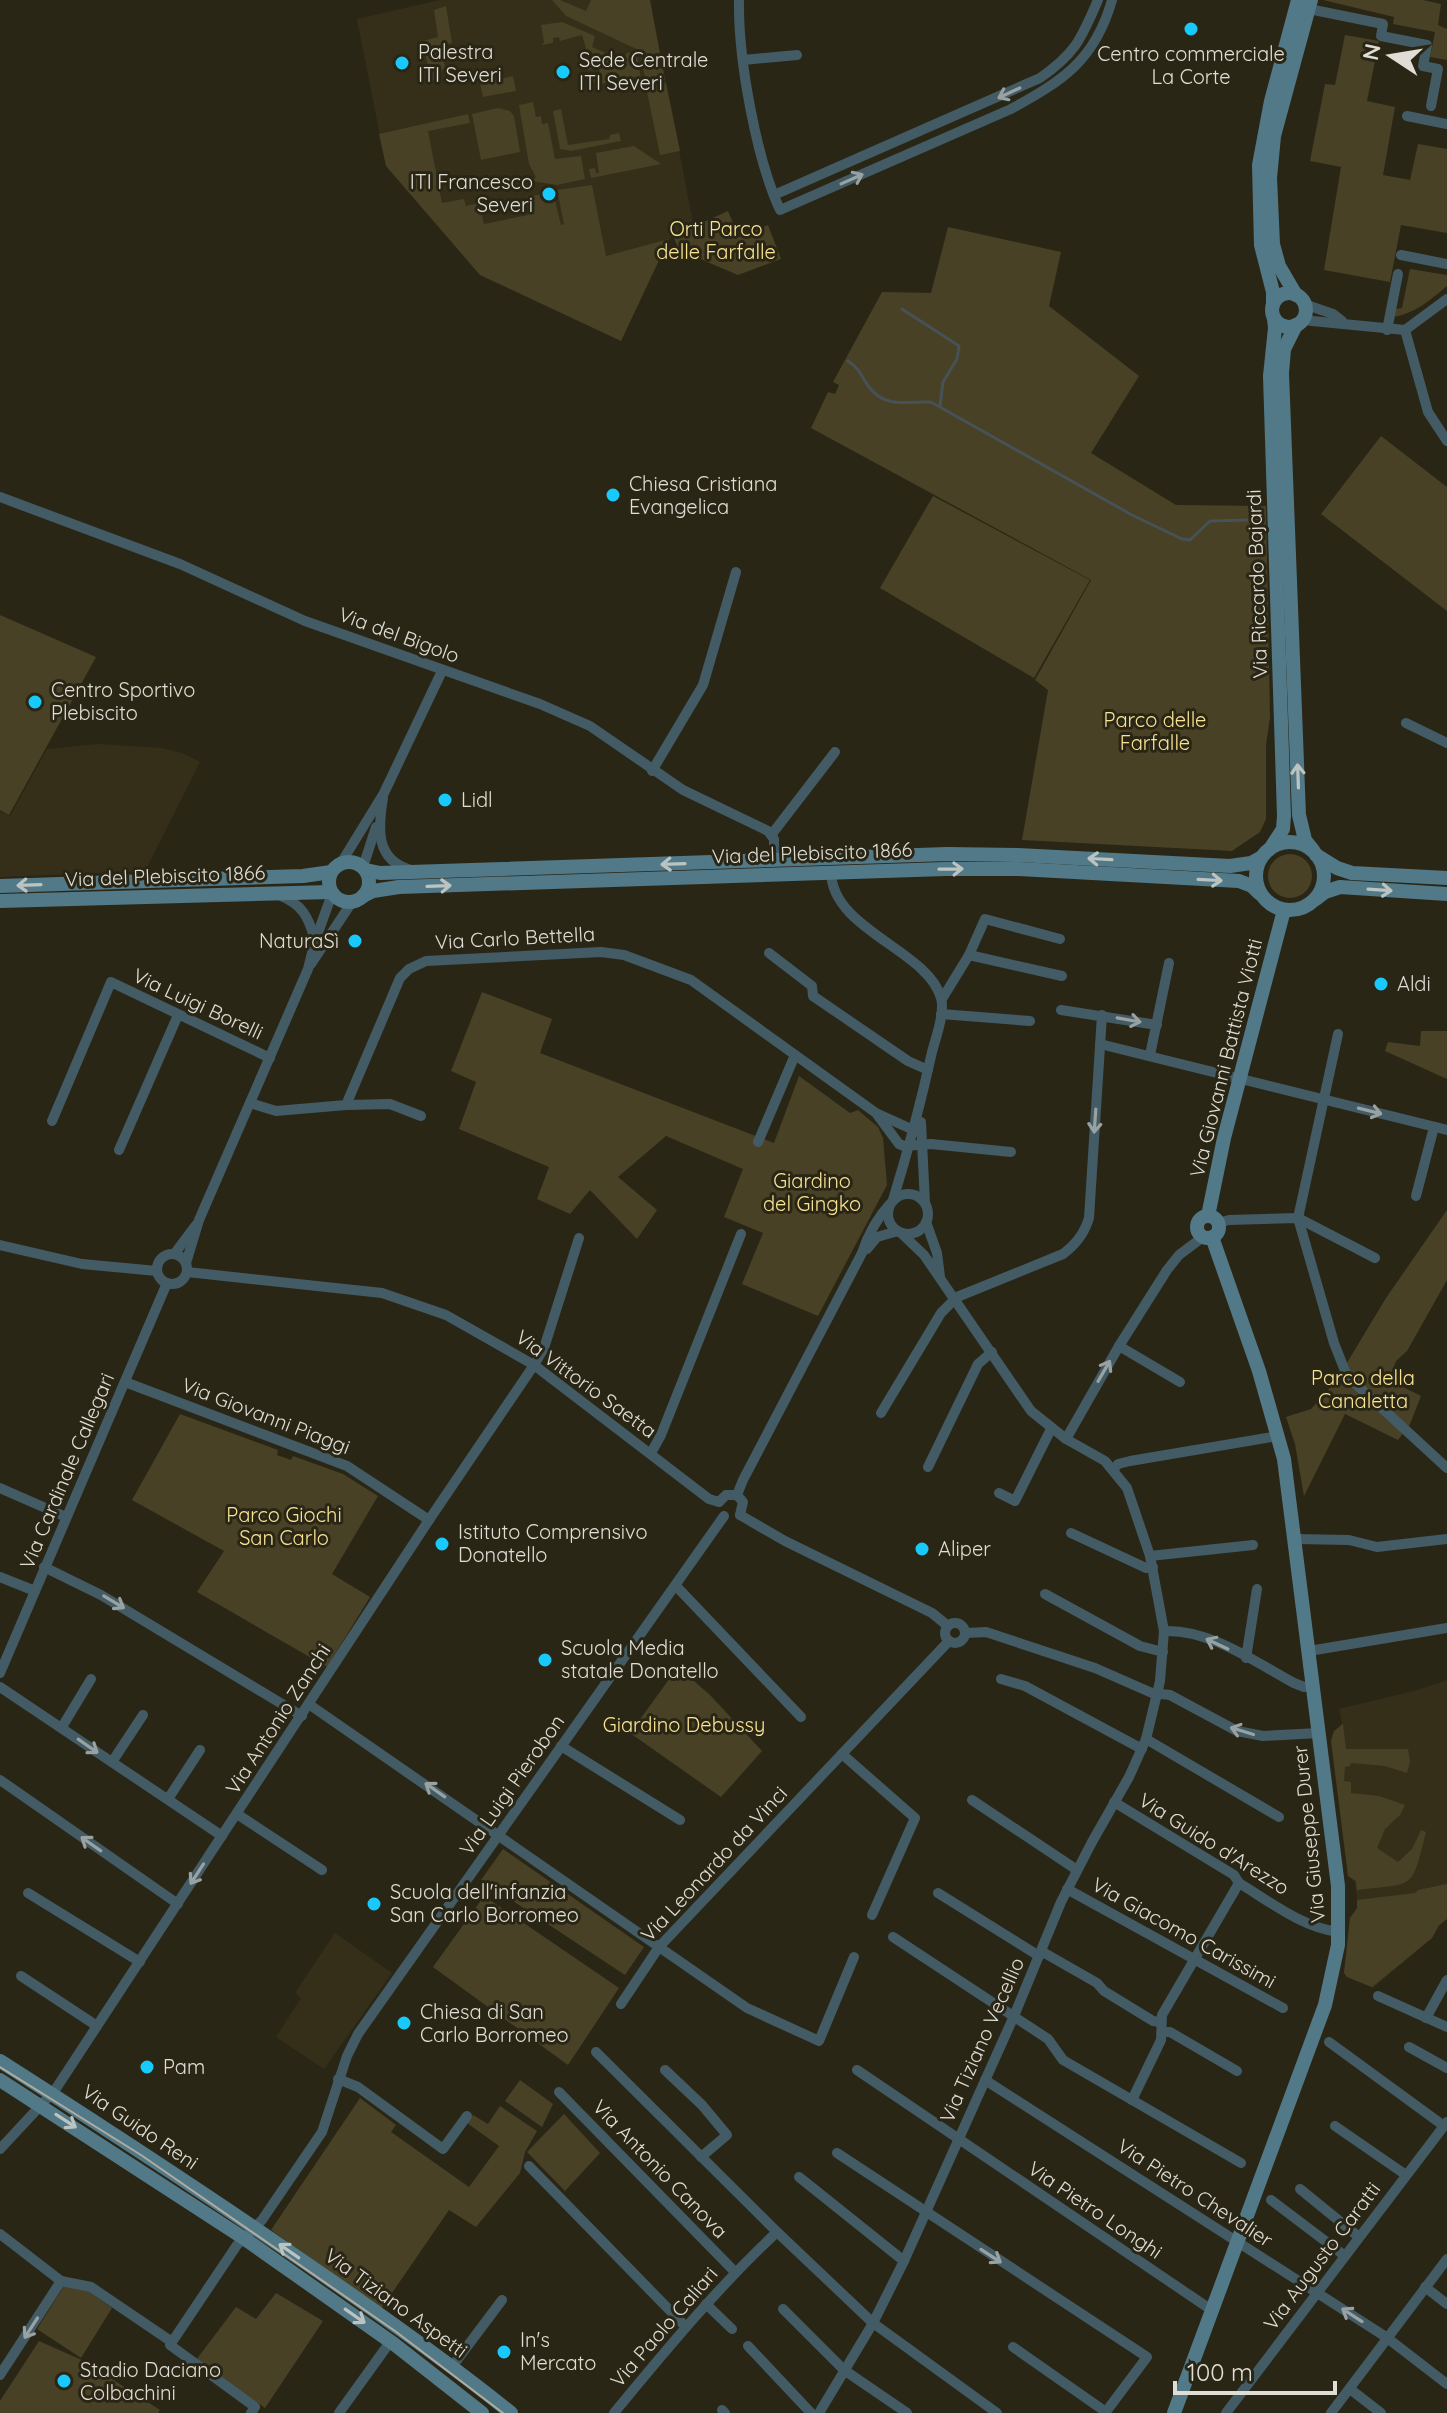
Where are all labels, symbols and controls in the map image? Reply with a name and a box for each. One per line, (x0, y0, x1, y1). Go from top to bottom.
north arrow (1351, 16, 1431, 96)
marker: Centro commerciale La Corte (1182, 20, 1200, 38)
place label: Palestra ITI Severi (418, 39, 502, 87)
place label: Centro commerciale La Corte (1097, 41, 1285, 89)
text: N (1356, 41, 1387, 63)
place label: Sede Centrale ITI Severi (579, 47, 708, 95)
marker: Palestra ITI Severi (393, 54, 411, 72)
marker: Sede Centrale ITI Severi (554, 63, 572, 81)
one-way arrow (998, 86, 1022, 101)
place label: ITI Francesco Severi (410, 169, 533, 217)
one-way arrow (839, 171, 864, 186)
marker: ITI Francesco Severi (540, 185, 558, 203)
park label: Orti Parco delle Farfalle (656, 216, 776, 264)
place label: Chiesa Cristiana Evangelica (629, 471, 777, 519)
marker: Chiesa Cristiana Evangelica (604, 486, 622, 504)
street label: Via Riccardo Bajardi (1241, 489, 1272, 679)
street label: Via del Bigolo (335, 601, 463, 668)
place label: Centro Sportivo Plebiscito (51, 677, 195, 725)
marker: Centro Sportivo Plebiscito (26, 693, 44, 711)
park label: Parco delle Farfalle (1104, 707, 1206, 755)
one-way arrow (1290, 763, 1305, 790)
place label: Lidl (461, 787, 493, 812)
marker: Lidl (436, 791, 454, 809)
street label: Via del Plebiscito 1866 (711, 836, 913, 868)
one-way arrow (1087, 851, 1114, 866)
one-way arrow (660, 856, 687, 871)
street label: Via del Plebiscito 1866 (64, 859, 266, 891)
one-way arrow (937, 861, 964, 877)
one-way arrow (1196, 873, 1223, 888)
one-way arrow (16, 878, 43, 893)
one-way arrow (425, 878, 452, 893)
one-way arrow (1366, 883, 1393, 898)
street label: Via Carlo Bettella (434, 921, 596, 954)
place label: NaturaSì (259, 928, 339, 953)
marker: NaturaSì (346, 932, 364, 950)
street label: Via Giovanni Battista Viotti (1184, 936, 1267, 1180)
street label: Via Luigi Borelli (129, 962, 267, 1045)
place label: Aldi (1397, 971, 1431, 996)
marker: Aldi (1372, 975, 1390, 993)
one-way arrow (1116, 1013, 1142, 1028)
one-way arrow (1357, 1104, 1383, 1119)
one-way arrow (1087, 1107, 1102, 1134)
park label: Giardino del Gingko (763, 1168, 861, 1216)
street label: Via Vittorio Saetta (511, 1324, 662, 1443)
one-way arrow (1096, 1360, 1112, 1383)
park label: Parco della Canaletta (1311, 1365, 1415, 1413)
street label: Via Cardinale Callegari (14, 1369, 119, 1573)
street label: Via Giovanni Piaggi (178, 1372, 354, 1459)
park label: Parco Giochi San Carlo (226, 1502, 342, 1550)
place label: Istituto Comprensivo Donatello (458, 1519, 648, 1567)
marker: Istituto Comprensivo Donatello (433, 1535, 451, 1553)
place label: Aliper (938, 1536, 991, 1561)
marker: Aliper (913, 1540, 931, 1558)
one-way arrow (102, 1595, 125, 1611)
place label: Scuola Media statale Donatello (561, 1635, 719, 1683)
one-way arrow (1206, 1635, 1230, 1650)
street label: Via Antonio Zanchi (220, 1639, 336, 1799)
marker: Scuola Media statale Donatello (536, 1651, 554, 1669)
street label: Via Luigi Pierobon (454, 1709, 570, 1860)
park label: Giardino Debussy (603, 1712, 765, 1737)
one-way arrow (1229, 1723, 1255, 1738)
one-way arrow (77, 1738, 99, 1754)
street label: Via Giuseppe Durer (1287, 1744, 1330, 1924)
street label: Via Leonardo da Vinci (635, 1781, 792, 1947)
one-way arrow (424, 1782, 446, 1798)
street label: Via Guido d'Arezzo (1134, 1787, 1294, 1900)
one-way arrow (80, 1836, 102, 1852)
one-way arrow (189, 1863, 205, 1885)
street label: Via Giacomo Carissimi (1088, 1872, 1281, 1994)
place label: Scuola dell'infanzia San Carlo Borromeo (390, 1879, 579, 1927)
marker: Scuola dell'infanzia San Carlo Borromeo (365, 1895, 383, 1913)
street label: Via Tiziano Vecellio (934, 1953, 1029, 2126)
place label: Chiesa di San Carlo Borromeo (420, 1999, 569, 2047)
marker: Chiesa di San Carlo Borromeo (395, 2014, 413, 2032)
place label: Pam (163, 2054, 205, 2079)
marker: Pam (138, 2058, 156, 2076)
street label: Via Guido Reni (77, 2079, 203, 2175)
street label: Via Antonio Canova (588, 2094, 733, 2243)
one-way arrow (54, 2114, 77, 2130)
street label: Via Pietro Chevalier (1113, 2133, 1278, 2252)
street label: Via Pietro Longhi (1023, 2155, 1167, 2264)
street label: Via Augusto Caratti (1258, 2177, 1385, 2335)
street label: Via Tiziano Aspetti (320, 2242, 472, 2363)
one-way arrow (279, 2243, 301, 2259)
one-way arrow (980, 2248, 1002, 2265)
street label: Via Paolo Caliari (605, 2261, 723, 2392)
one-way arrow (1341, 2307, 1363, 2324)
one-way arrow (343, 2308, 365, 2325)
one-way arrow (22, 2316, 38, 2339)
place label: In's Mercato (520, 2327, 596, 2375)
marker: In's Mercato (495, 2343, 513, 2361)
scale bar (1175, 2345, 1335, 2395)
place label: Stadio Daciano Colbachini (80, 2357, 221, 2405)
text: 100 m (1187, 2357, 1253, 2387)
marker: Stadio Daciano Colbachini (55, 2372, 73, 2390)

